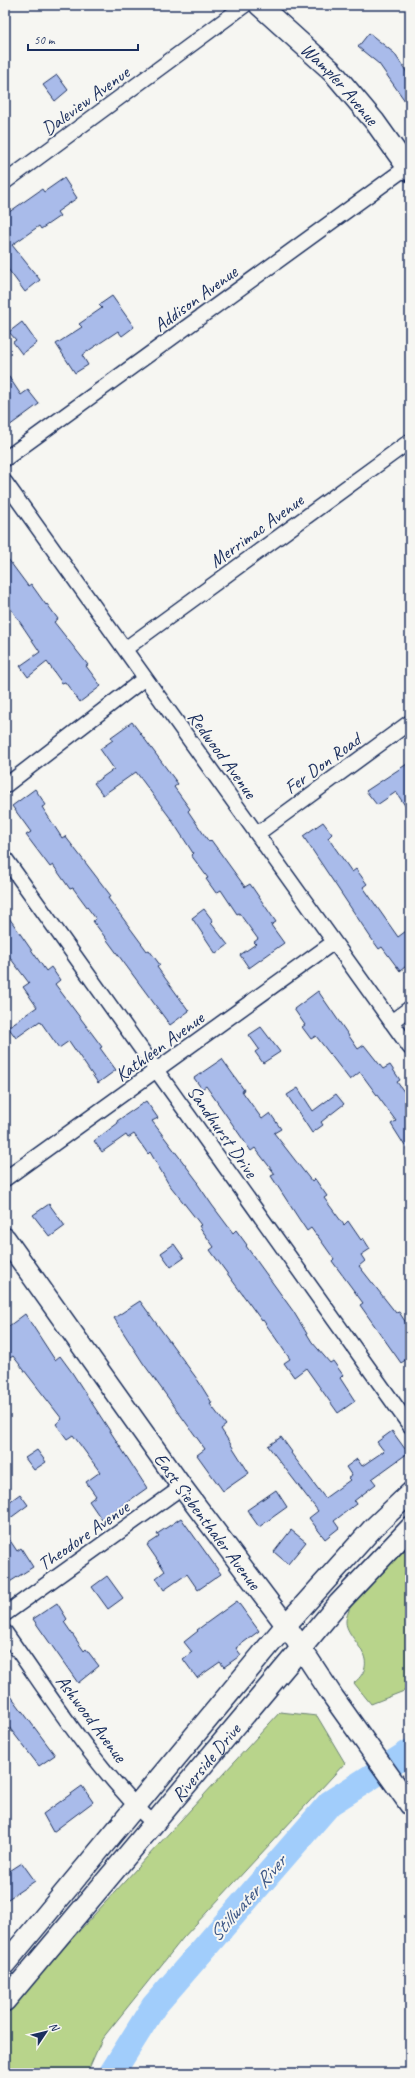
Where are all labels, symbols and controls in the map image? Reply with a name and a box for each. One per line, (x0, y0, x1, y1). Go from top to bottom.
scale bar (28, 26, 138, 52)
text: 50 m (34, 32, 56, 48)
street label: Wampler Avenue (295, 38, 385, 132)
street label: Daleview Avenue (37, 60, 136, 141)
street label: Addison Avenue (149, 259, 244, 337)
street label: Merrimac Avenue (205, 488, 310, 573)
street label: Redwood Avenue (182, 706, 263, 805)
street label: Fer Don Road (280, 727, 368, 800)
street label: Kathleen Avenue (110, 1005, 210, 1087)
street label: Sandhurst Drive (182, 1081, 264, 1184)
street label: East Siebenthaler Avenue (148, 1448, 267, 1596)
street label: Theodore Avenue (33, 1494, 135, 1576)
street label: Ashwood Avenue (50, 1670, 133, 1769)
street label: Riverside Drive (166, 1717, 247, 1807)
water label: Stillwater River (203, 1848, 293, 1946)
north arrow (26, 2012, 66, 2052)
text: N (47, 2019, 63, 2035)

